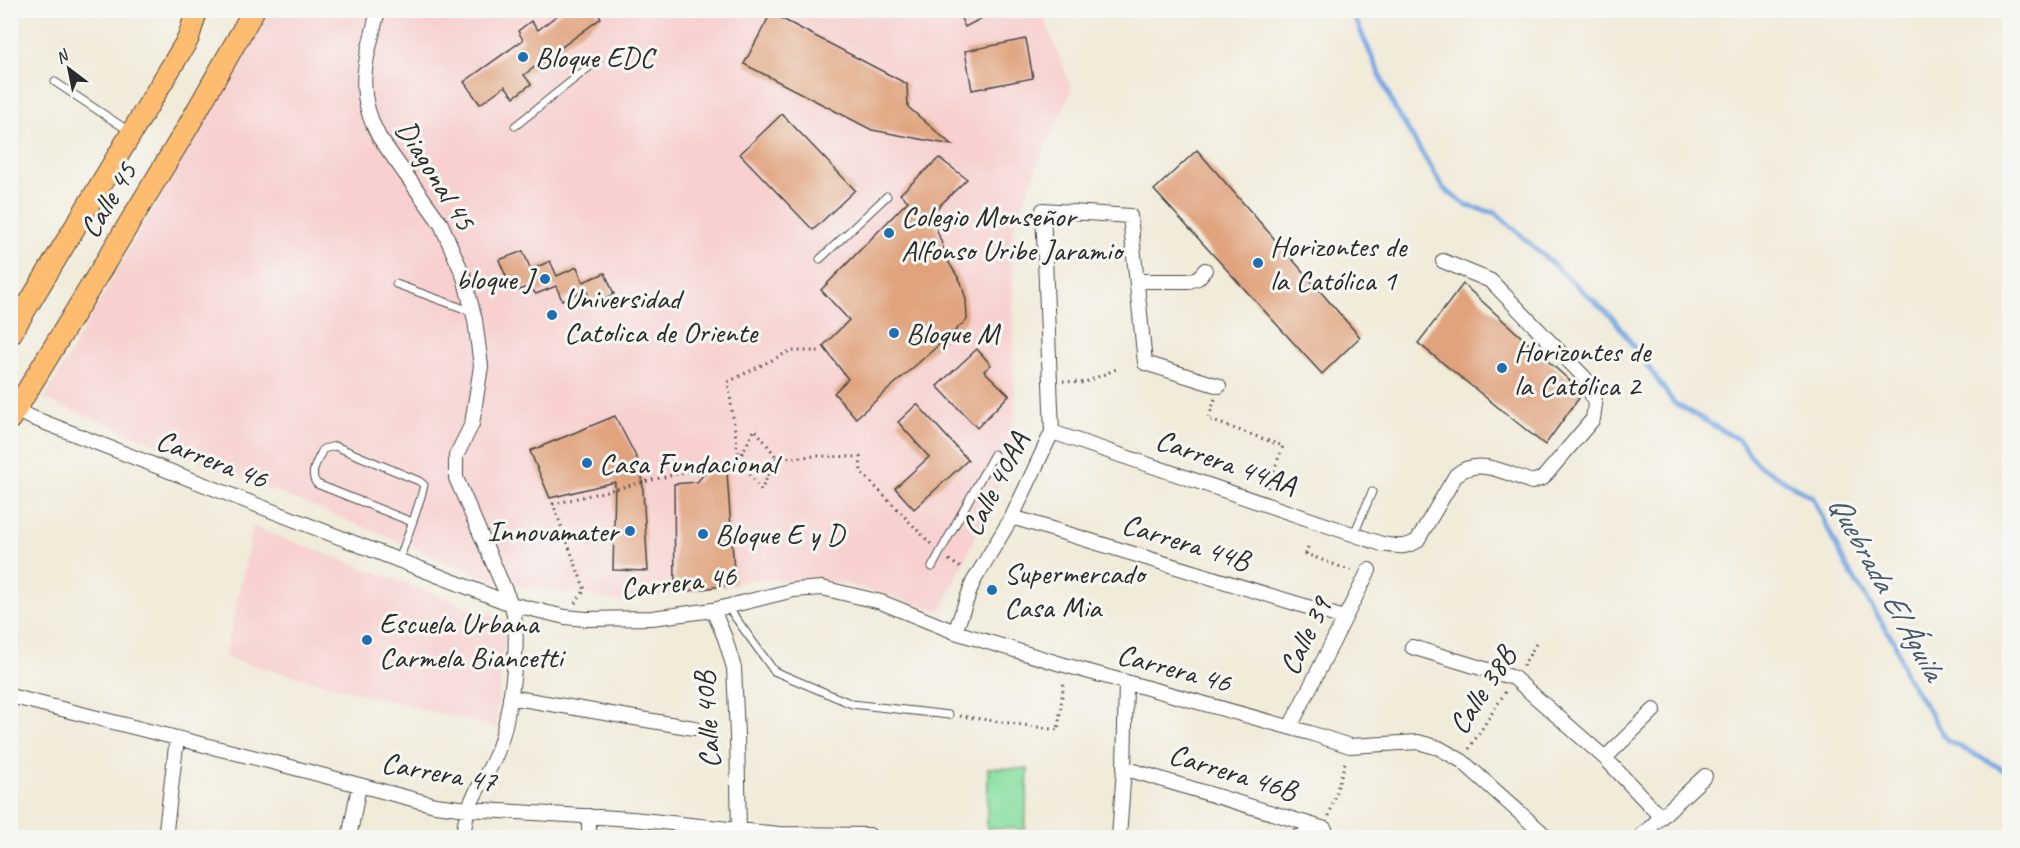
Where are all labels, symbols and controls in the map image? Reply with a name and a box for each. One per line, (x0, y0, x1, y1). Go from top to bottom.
place label: Bloque EDC (535, 38, 657, 76)
north arrow (39, 39, 99, 99)
text: N (52, 44, 74, 68)
marker: Bloque EDC (516, 50, 530, 64)
street label: Diagonal 45 (387, 113, 485, 238)
street label: Calle 45 (71, 154, 146, 245)
place label: Colegio Monseñor Alfonso Uribe Jaramio (901, 197, 1125, 269)
marker: Colegio Monseñor Alfonso Uribe Jaramio (882, 226, 896, 240)
place label: Horizontes de la Católica 1 (1270, 227, 1408, 299)
marker: Horizontes de la Católica 1 (1251, 256, 1265, 270)
place label: bloque J (456, 260, 538, 298)
marker: bloque J (538, 272, 552, 286)
place label: Universidad Catolica de Oriente (564, 279, 759, 351)
marker: Universidad Catolica de Oriente (545, 308, 559, 322)
place label: Bloque M (906, 314, 1001, 352)
marker: Bloque M (887, 326, 901, 340)
place label: Horizontes de la Católica 2 (1514, 332, 1652, 404)
marker: Horizontes de la Católica 2 (1495, 361, 1509, 375)
street label: Carrera 46 (151, 420, 274, 498)
street label: Carrera 44AA (1151, 420, 1302, 504)
street label: Calle 40AA (953, 425, 1038, 542)
place label: Casa Fundacional (599, 444, 782, 482)
marker: Casa Fundacional (580, 456, 594, 470)
water label: Quebrada El Águila (1819, 488, 1956, 690)
street label: Carrera 44B (1118, 505, 1257, 580)
place label: Innovamater (487, 512, 620, 550)
place label: Bloque E y D (715, 515, 847, 553)
marker: Innovamater (623, 524, 637, 538)
marker: Bloque E y D (696, 527, 710, 541)
place label: Supermercado Casa Mia (1004, 554, 1148, 626)
street label: Carrera 46 (618, 556, 739, 608)
marker: Supermercado Casa Mia (985, 583, 999, 597)
street label: Calle 39 (1270, 589, 1341, 681)
place label: Escuela Urbana Carmela Biancetti (379, 604, 566, 676)
marker: Escuela Urbana Carmela Biancetti (360, 633, 374, 647)
street label: Carrera 46 (1113, 635, 1236, 702)
street label: Calle 38B (1440, 637, 1526, 741)
street label: Calle 40B (684, 668, 729, 770)
street label: Carrera 46B (1165, 735, 1304, 810)
street label: Carrera 47 (379, 743, 501, 801)

